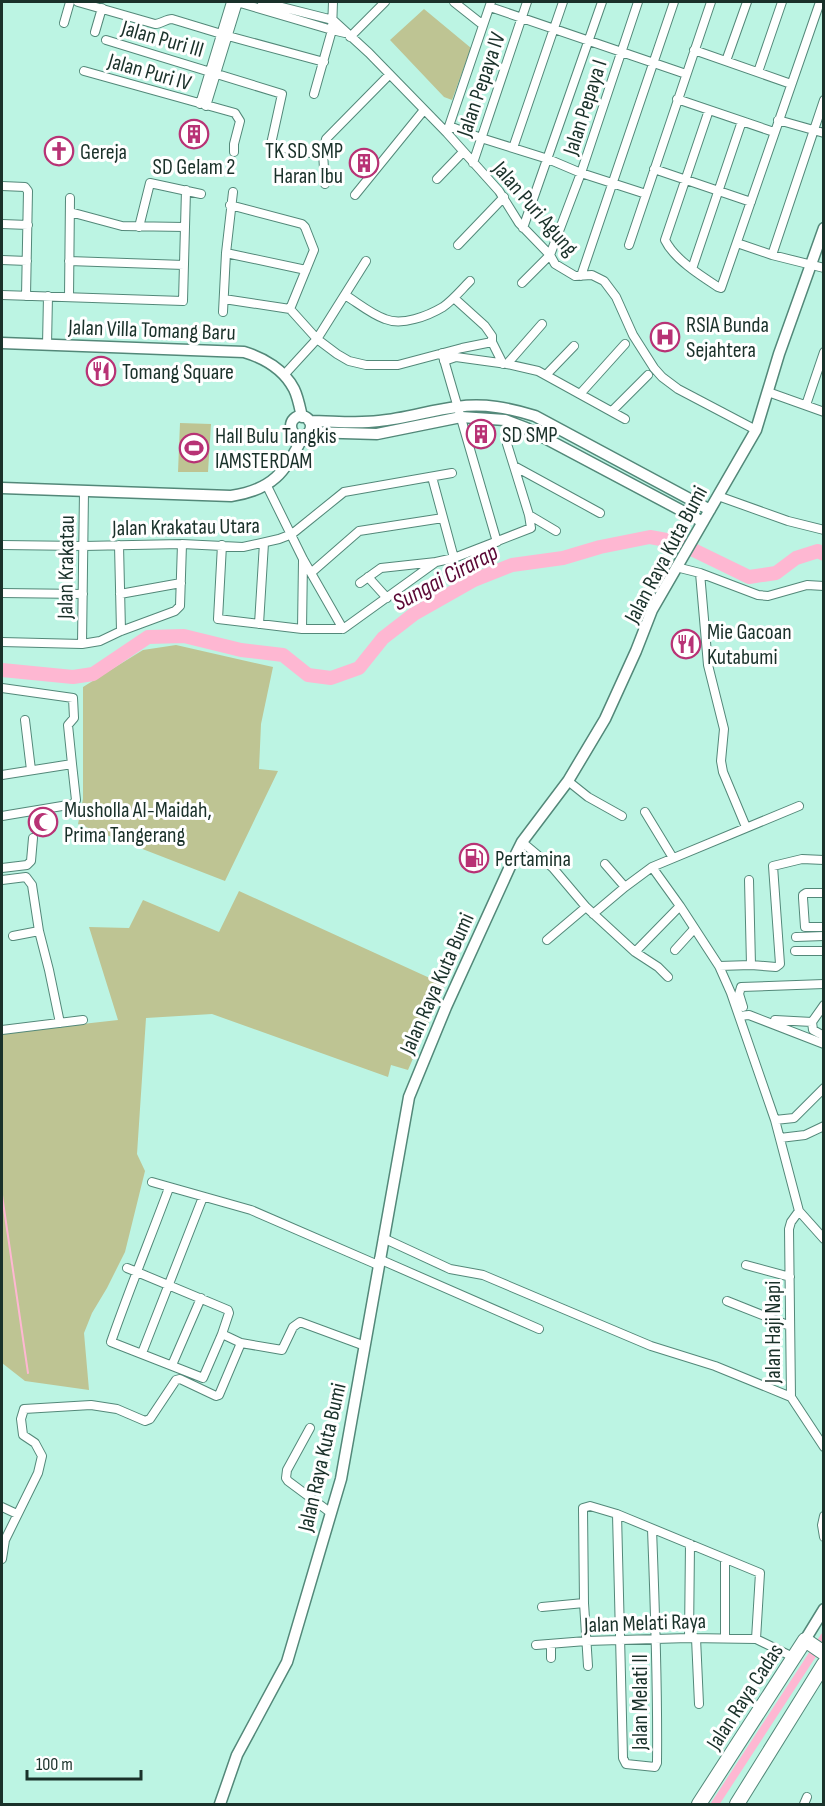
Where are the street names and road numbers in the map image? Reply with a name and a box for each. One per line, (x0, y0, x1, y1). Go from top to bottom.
street label: Jalan Puri III (117, 15, 207, 64)
street label: Jalan Pepaya IV (451, 29, 512, 141)
street label: Jalan Puri IV (104, 47, 194, 97)
street label: Jalan Pepaya I (557, 56, 613, 159)
street label: Jalan Puri Agung (486, 155, 583, 262)
street label: Jalan Villa Tomang Baru (67, 314, 236, 347)
street label: Jalan Raya Kuta Bumi (618, 482, 714, 629)
street label: Jalan Krakatau Utara (111, 513, 260, 542)
street label: Jalan Krakatau (52, 515, 81, 620)
street label: Jalan Raya Kuta Bumi (394, 909, 481, 1059)
street label: Jalan Haji Napi (760, 1281, 787, 1384)
street label: Jalan Raya Kuta Bumi (292, 1381, 353, 1535)
street label: Jalan Melati Raya (583, 1608, 707, 1639)
street label: Jalan Raya Cadas (700, 1639, 790, 1756)
street label: Jalan Melati II (627, 1654, 654, 1751)

